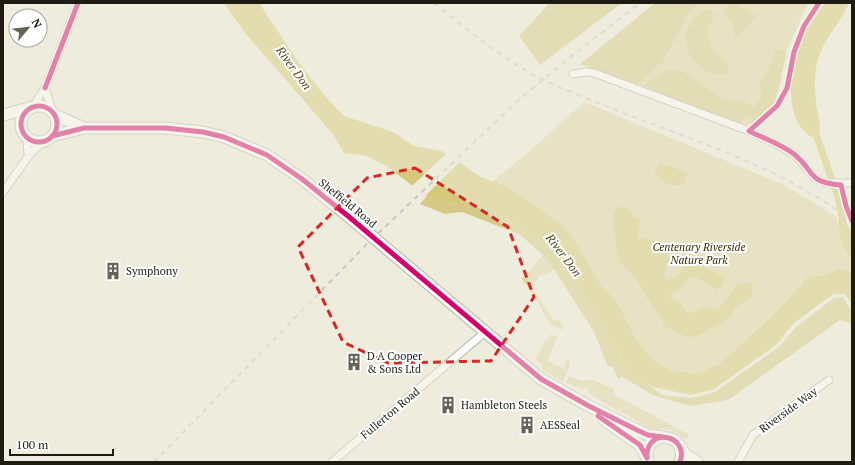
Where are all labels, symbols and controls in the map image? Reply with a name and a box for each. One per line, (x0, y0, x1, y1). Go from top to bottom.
north arrow (8, 8, 48, 48)
text: N (29, 16, 45, 31)
water label: River Don (273, 42, 315, 93)
street label: Sheffield Road (316, 175, 380, 231)
water label: River Don (542, 230, 585, 280)
park label: Centenary Riverside Nature Park (653, 240, 745, 267)
building icon: Symphony (103, 261, 123, 281)
place label: Symphony (126, 264, 178, 278)
place label: D A Cooper & Sons Ltd (367, 349, 423, 376)
building icon: D A Cooper & Sons Ltd (344, 352, 364, 372)
street label: Fullerton Road (358, 384, 422, 442)
street label: Riverside Way (756, 384, 820, 436)
building icon: Hambleton Steels (438, 395, 458, 415)
place label: Hambleton Steels (461, 398, 548, 412)
building icon: AESSeal (517, 415, 537, 435)
place label: AESSeal (540, 418, 580, 432)
scale bar (10, 431, 113, 457)
text: 100 m (16, 437, 49, 452)

